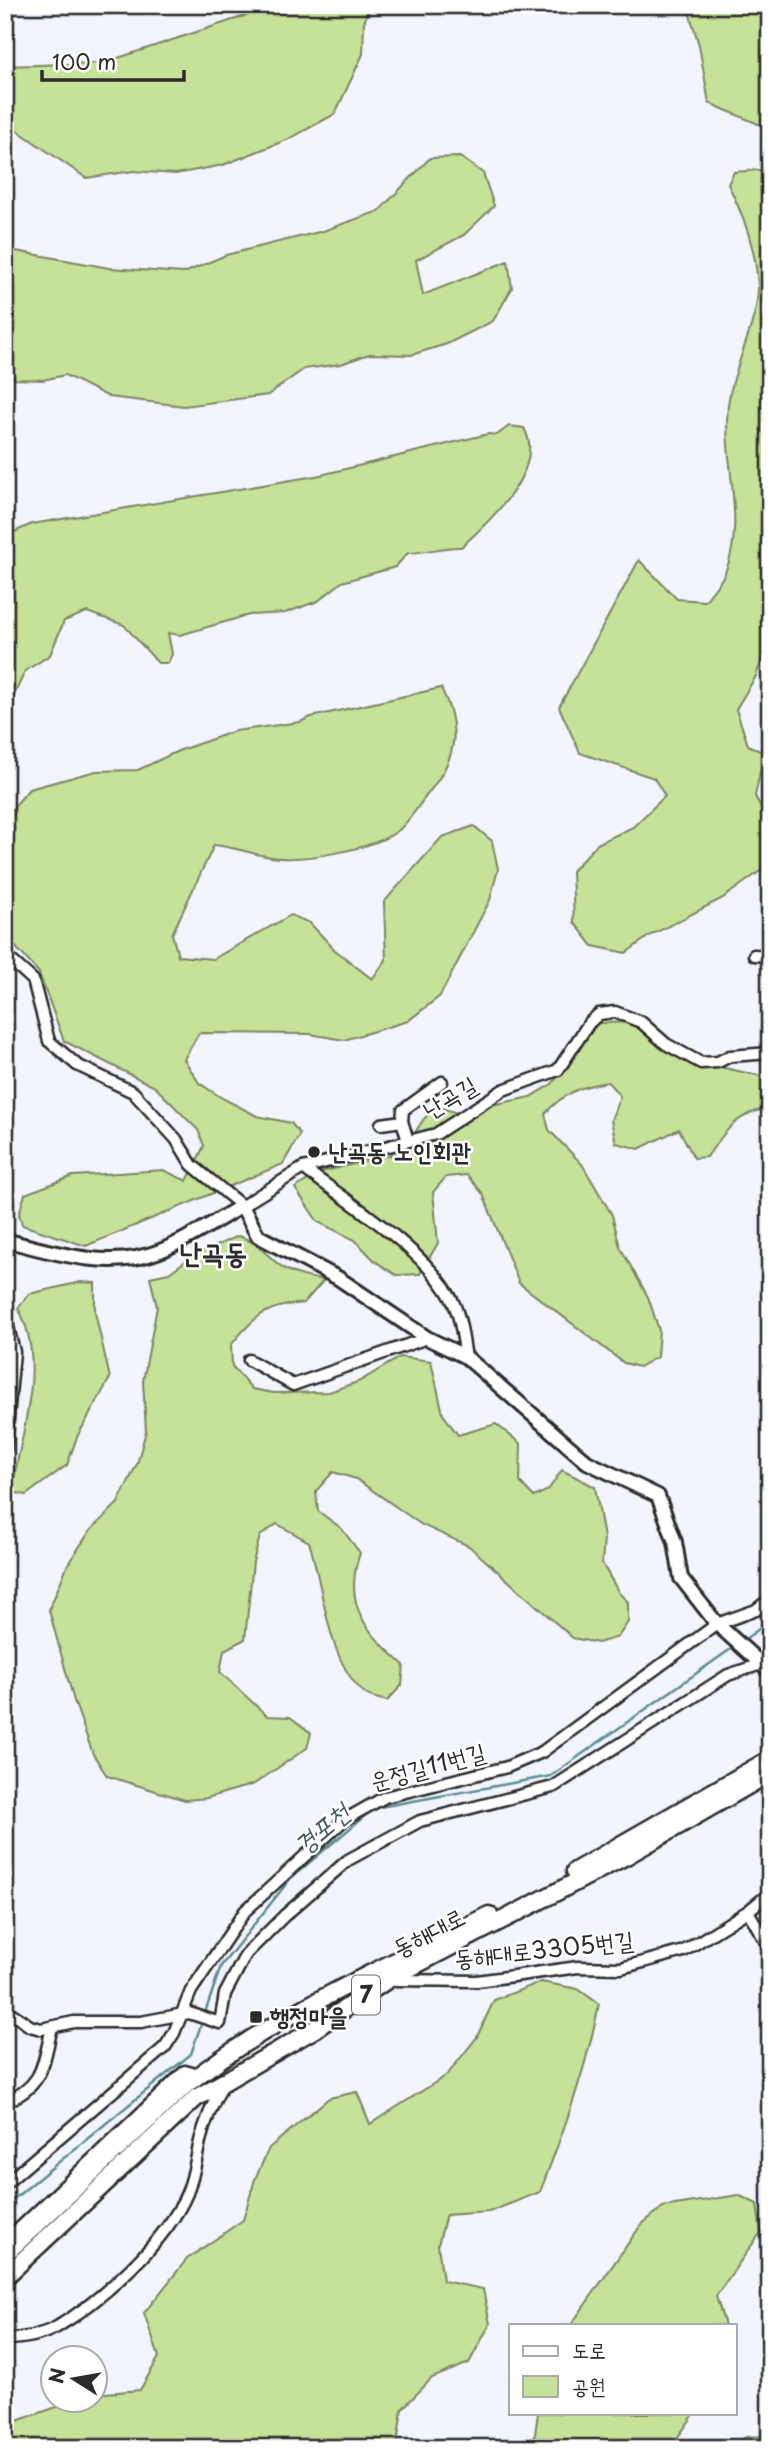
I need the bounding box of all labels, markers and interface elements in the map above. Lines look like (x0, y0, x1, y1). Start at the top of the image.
scale bar (42, 38, 184, 82)
text: 100 m (52, 45, 116, 77)
street label: 난곡길 (415, 1066, 483, 1127)
place label: 난곡동 노인회관 (328, 1132, 472, 1168)
marker: 난곡동 노인회관 (306, 1144, 322, 1160)
district label: 난곡동 (179, 1230, 247, 1273)
street label: 운정길11번길 (366, 1732, 489, 1798)
water label: 경포천 (284, 1791, 360, 1863)
street label: 동해대로 (386, 1898, 471, 1965)
street label: 동해대로3305번길 (452, 1921, 635, 1975)
road number: 7 (352, 1976, 380, 2014)
place label: 행정마을 (269, 1997, 347, 2033)
marker: 행정마을 (248, 2009, 264, 2025)
legend (509, 2324, 736, 2414)
text: 도로 (572, 2333, 606, 2365)
north arrow (38, 2344, 108, 2414)
text: N (41, 2366, 72, 2386)
text: 공원 (572, 2369, 606, 2401)

